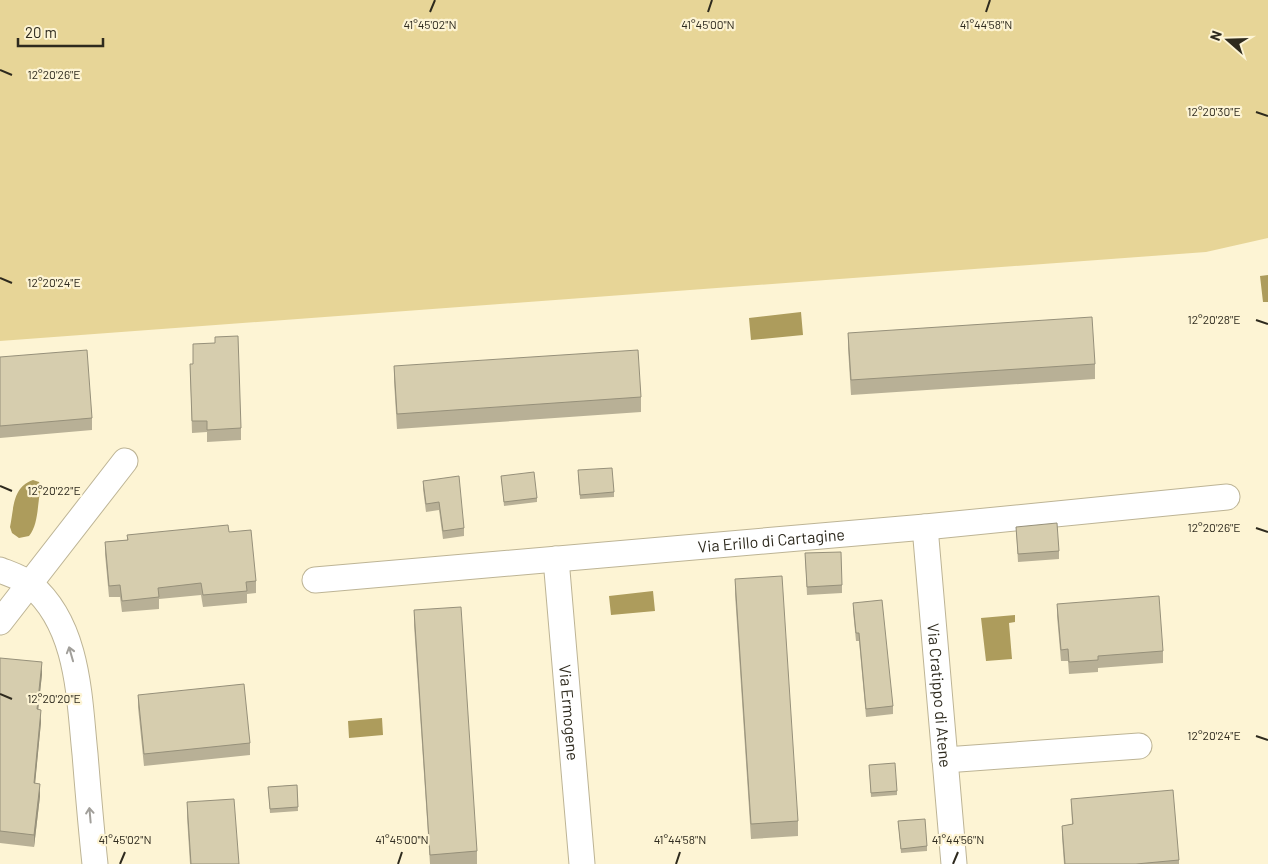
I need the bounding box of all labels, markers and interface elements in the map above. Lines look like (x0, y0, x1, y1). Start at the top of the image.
scale bar (18, 15, 102, 47)
north arrow (1203, 15, 1253, 65)
text: 41°45'02"N (403, 17, 457, 31)
text: 41°45'00"N (681, 17, 735, 31)
text: 41°44'58"N (960, 17, 1012, 31)
text: 20 m (25, 23, 57, 41)
text: N (1206, 28, 1225, 43)
text: 12°20'26"E (27, 67, 81, 81)
text: 12°20'30"E (1187, 104, 1241, 118)
text: 12°20'24"E (27, 275, 81, 289)
text: 12°20'28"E (1187, 312, 1241, 326)
text: 12°20'22"E (27, 483, 81, 497)
text: 12°20'26"E (1187, 520, 1241, 534)
street label: Via Erillo di Cartagine (697, 524, 846, 556)
street label: Via Cratippo di Atene (924, 622, 956, 768)
one-way arrow (66, 647, 76, 663)
street label: Via Ermogene (556, 664, 583, 761)
text: 12°20'20"E (27, 691, 81, 705)
text: 12°20'24"E (1187, 728, 1241, 742)
one-way arrow (86, 808, 95, 824)
text: 41°45'02"N (98, 832, 152, 846)
text: 41°45'00"N (375, 832, 429, 846)
text: 41°44'58"N (654, 832, 706, 846)
text: 41°44'56"N (932, 832, 984, 846)

